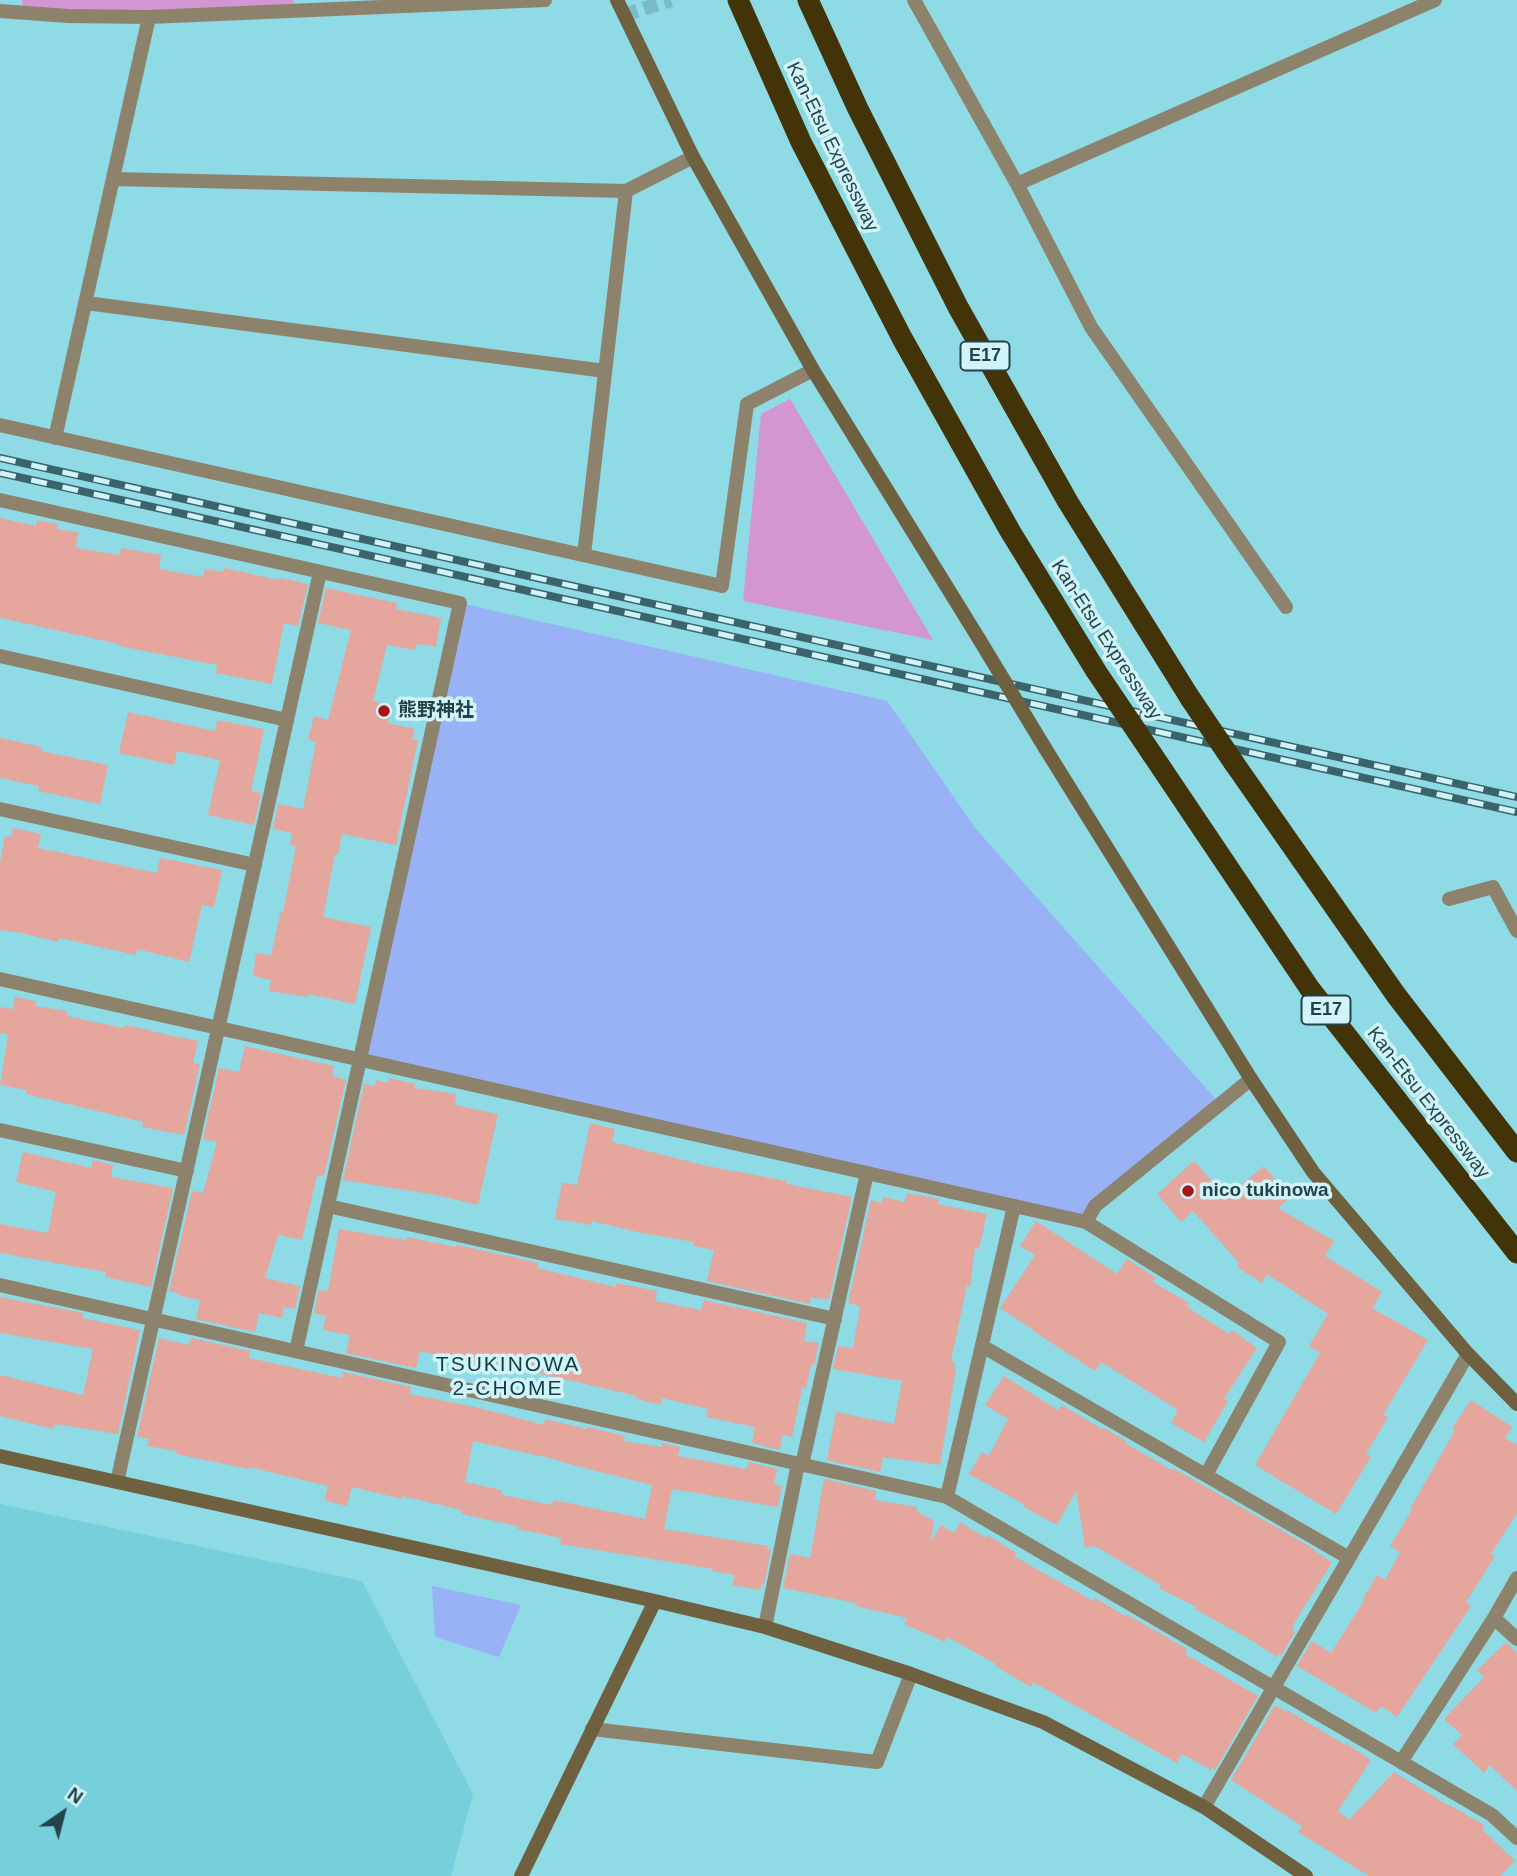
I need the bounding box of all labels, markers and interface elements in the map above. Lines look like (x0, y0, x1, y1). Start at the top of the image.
street label: Kan-Etsu Expressway (781, 58, 883, 236)
road number: E17 (960, 342, 1010, 370)
street label: Kan-Etsu Expressway (1046, 556, 1166, 724)
place label: 熊野神社 (398, 700, 474, 722)
marker: 熊野神社 (376, 703, 392, 719)
road number: E17 (1302, 995, 1350, 1024)
street label: Kan-Etsu Expressway (1362, 1023, 1494, 1183)
place label: nico tukinowa (1202, 1180, 1329, 1202)
marker: nico tukinowa (1180, 1183, 1196, 1199)
district label: TSUKINOWA 2-CHOME (437, 1352, 579, 1402)
north arrow (28, 1778, 98, 1848)
text: N (64, 1783, 87, 1808)

